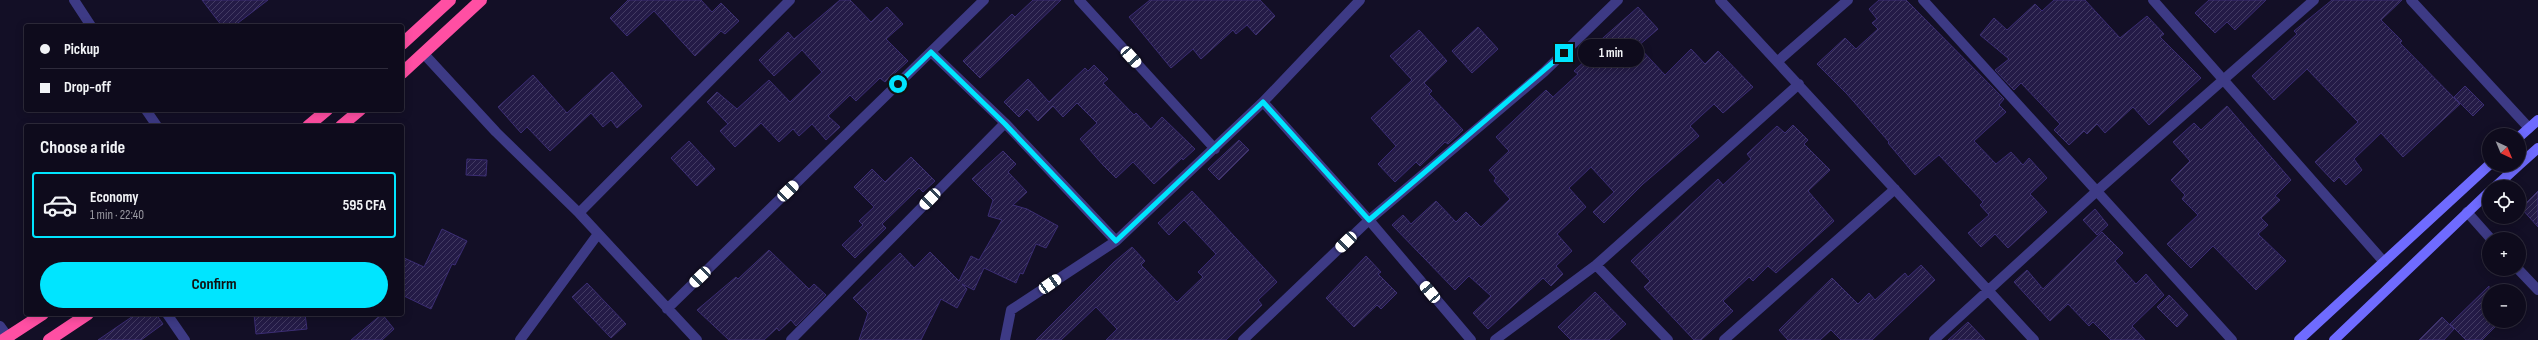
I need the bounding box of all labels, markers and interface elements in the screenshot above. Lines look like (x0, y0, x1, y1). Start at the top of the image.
callout: 1 min (1578, 39, 1644, 67)
text: Pickup (64, 40, 100, 59)
car (1119, 44, 1143, 70)
route end (1555, 44, 1573, 62)
text: 1 min (1599, 45, 1623, 61)
route start (889, 75, 907, 93)
text: Drop-off (64, 78, 111, 97)
north arrow (2482, 128, 2526, 172)
map controls (2482, 128, 2526, 328)
text: Choose a ride (40, 137, 125, 158)
car (775, 178, 801, 204)
button: locate (2482, 180, 2526, 224)
car (917, 186, 943, 212)
icon: car (42, 187, 78, 223)
text: Economy (90, 188, 139, 207)
text: 595 CFA (343, 196, 386, 215)
text: 1 min · 22:40 (90, 207, 144, 223)
car (1333, 229, 1359, 255)
button: + (2482, 232, 2526, 276)
button: Confirm (40, 262, 388, 308)
car (687, 264, 713, 290)
car (1037, 272, 1063, 296)
car (1418, 279, 1442, 305)
button: − (2482, 284, 2526, 328)

